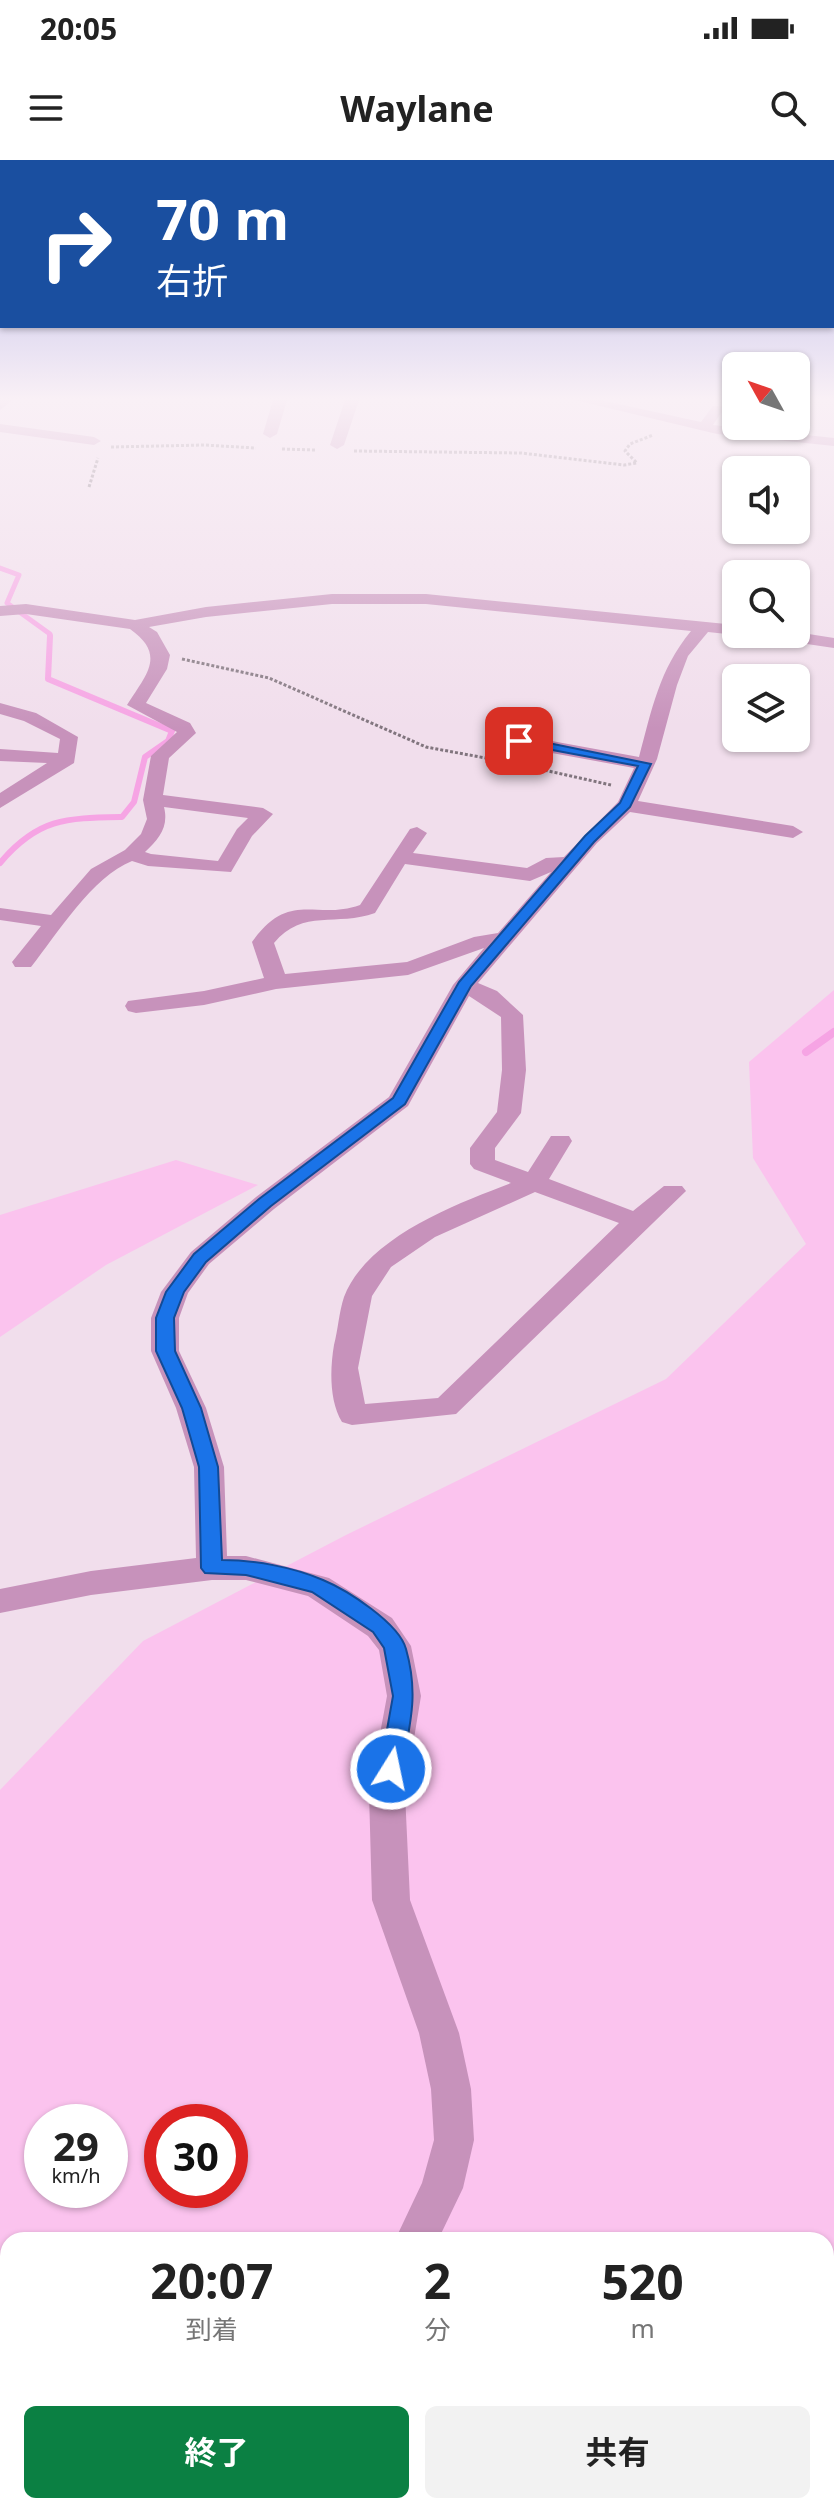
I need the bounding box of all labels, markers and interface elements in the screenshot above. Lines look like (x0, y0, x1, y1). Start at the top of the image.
text: 20:05 (40, 8, 117, 49)
text: Waylane (340, 84, 494, 133)
icon: menu (24, 86, 68, 130)
icon: search (766, 86, 810, 130)
text: 70 m (156, 180, 289, 256)
icon: right (24, 192, 128, 296)
text: 右折 (156, 256, 228, 305)
north arrow (722, 352, 810, 440)
map controls (722, 352, 810, 752)
button: sound (722, 456, 810, 544)
button: search (722, 560, 810, 648)
button: layers (722, 664, 810, 752)
pin (485, 707, 553, 775)
icon: arrive (497, 719, 541, 763)
position arrow (349, 1727, 433, 1811)
speed limit sign: 30 (144, 2104, 248, 2208)
text: 29 (53, 2118, 99, 2173)
text: km/h (51, 2162, 101, 2189)
text: 20:07 (150, 2248, 274, 2313)
text: 2 (424, 2248, 451, 2313)
text: 520 (601, 2249, 684, 2314)
text: m (630, 2310, 655, 2346)
text: 到着 (186, 2311, 238, 2347)
text: 分 (424, 2311, 450, 2347)
button: 終了 (24, 2406, 409, 2498)
button: 共有 (425, 2406, 810, 2498)

